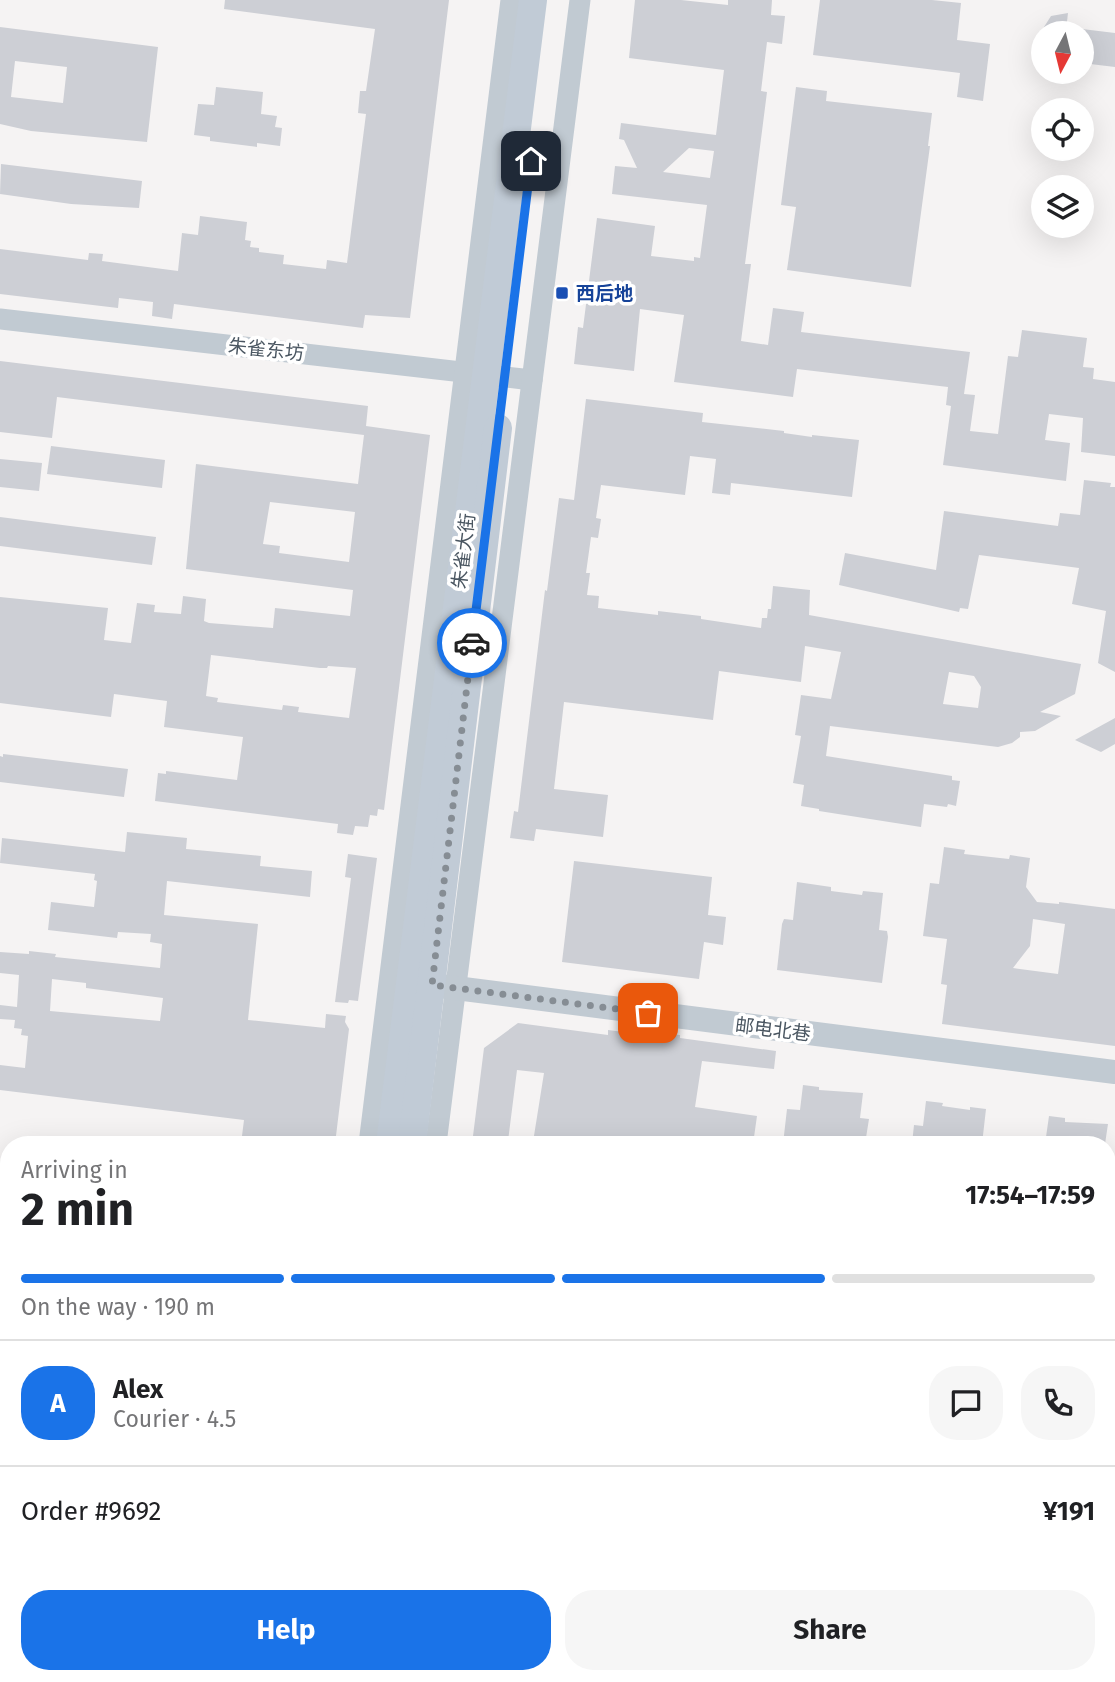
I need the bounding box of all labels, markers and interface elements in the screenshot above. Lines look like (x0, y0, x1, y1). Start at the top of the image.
north arrow (1031, 21, 1094, 84)
map controls (1031, 21, 1094, 238)
button: locate (1031, 98, 1094, 161)
pin (501, 131, 561, 191)
icon: home (512, 142, 550, 180)
button: layers (1031, 175, 1094, 238)
place label: 西后地 (576, 282, 633, 305)
marker: 西后地 (554, 285, 570, 301)
street label: 朱雀东坊 (227, 334, 305, 365)
street label: 朱雀大街 (447, 512, 480, 590)
courier (437, 608, 507, 678)
icon: car (453, 624, 491, 662)
pin (618, 983, 678, 1043)
icon: bag (629, 994, 667, 1032)
street label: 邮电北巷 (734, 1013, 812, 1046)
text: Arriving in (21, 1156, 128, 1184)
text: 17:54–17:59 (965, 1180, 1095, 1211)
text: 2 min (21, 1182, 134, 1237)
text: On the way · 190 m (21, 1293, 215, 1321)
button: chat (929, 1366, 1003, 1440)
button: phone (1021, 1366, 1095, 1440)
text: Alex (113, 1374, 163, 1405)
text: A (50, 1388, 66, 1419)
text: Courier · 4.5 (113, 1405, 236, 1433)
text: Order #9692 (21, 1496, 161, 1527)
text: ¥191 (1043, 1496, 1095, 1527)
button: Help (21, 1590, 551, 1670)
button: Share (565, 1590, 1095, 1670)

